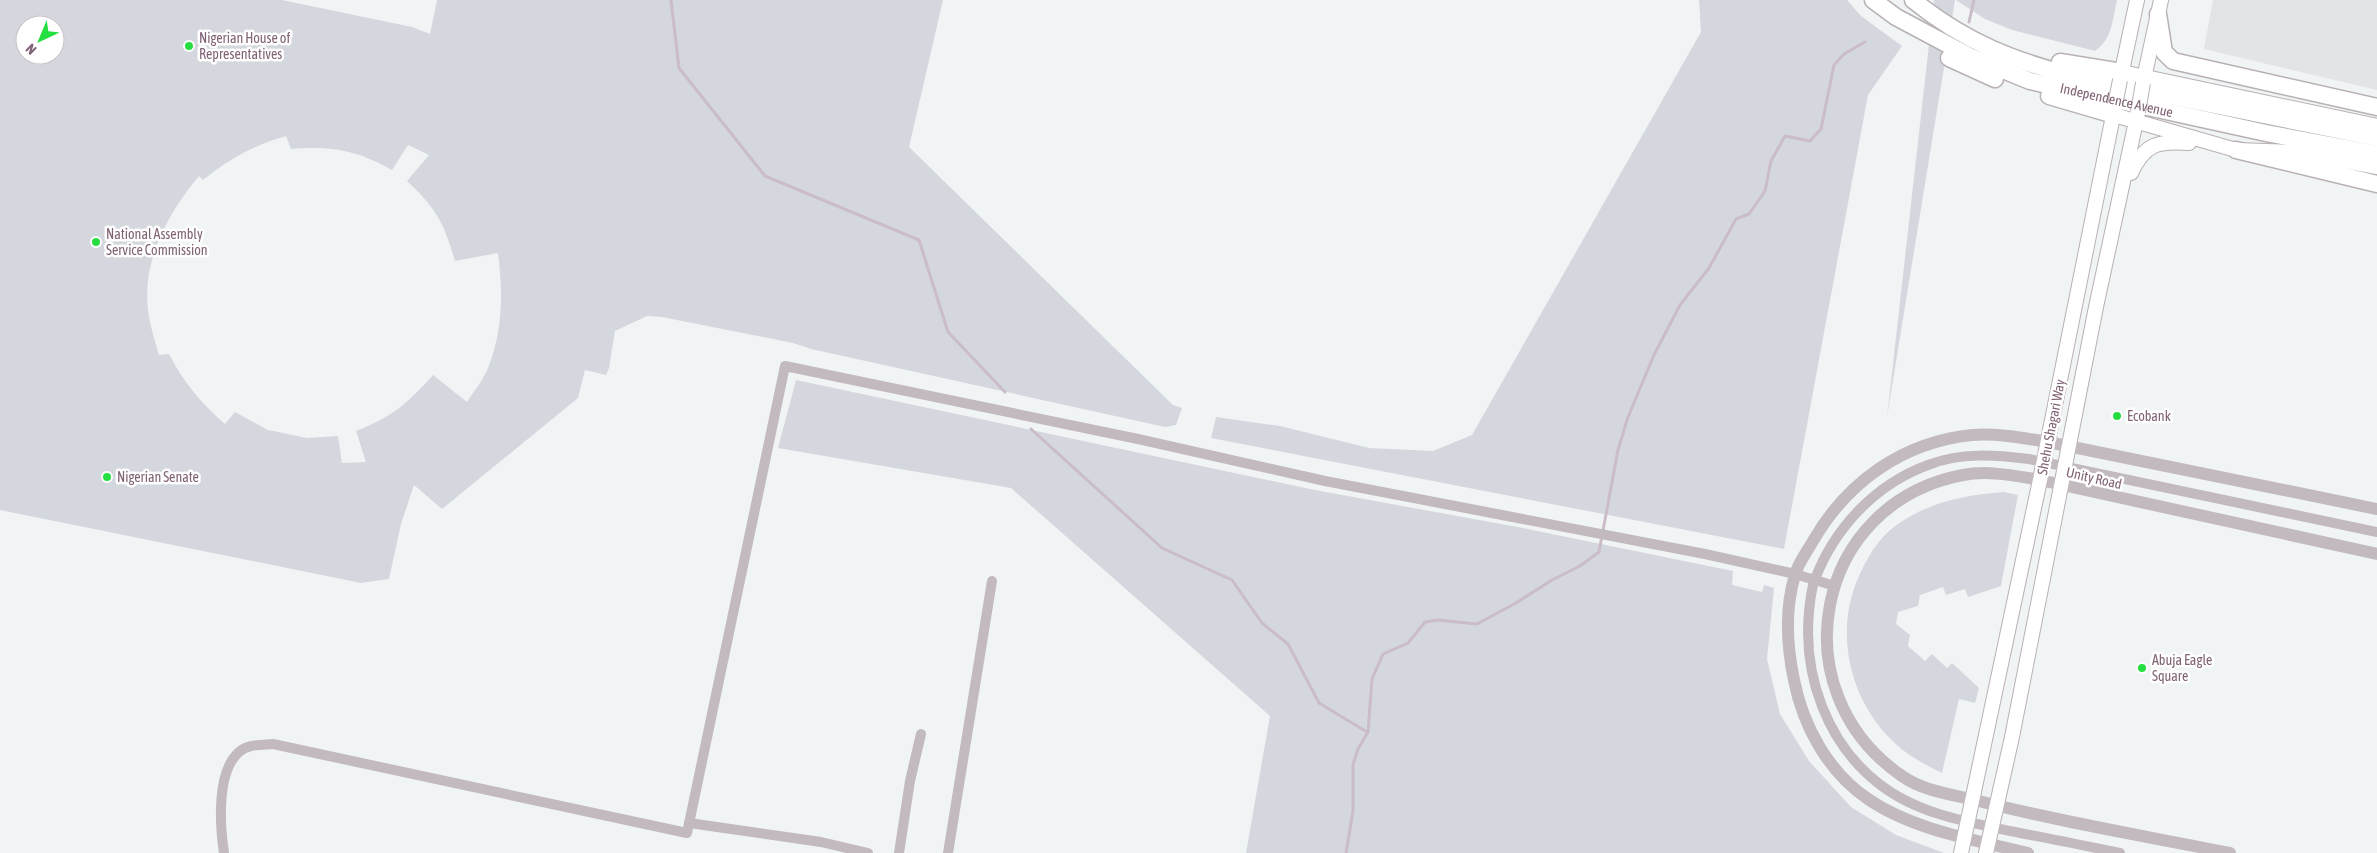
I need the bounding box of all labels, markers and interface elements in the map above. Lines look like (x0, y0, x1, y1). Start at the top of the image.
north arrow (15, 15, 65, 65)
place label: Nigerian House of Representatives (199, 30, 290, 62)
marker: Nigerian House of Representatives (183, 40, 195, 52)
text: N (22, 41, 39, 58)
street label: Independence Avenue (2059, 80, 2175, 120)
place label: National Assembly Service Commission (106, 226, 208, 258)
marker: National Assembly Service Commission (90, 236, 102, 248)
street label: Shehu Shagari Way (2034, 378, 2068, 476)
place label: Ecobank (2127, 408, 2171, 424)
marker: Ecobank (2111, 410, 2123, 422)
street label: Unity Road (2065, 464, 2123, 492)
place label: Nigerian Senate (117, 469, 199, 485)
marker: Nigerian Senate (101, 471, 113, 483)
place label: Abuja Eagle Square (2152, 652, 2212, 684)
marker: Abuja Eagle Square (2136, 662, 2148, 674)

